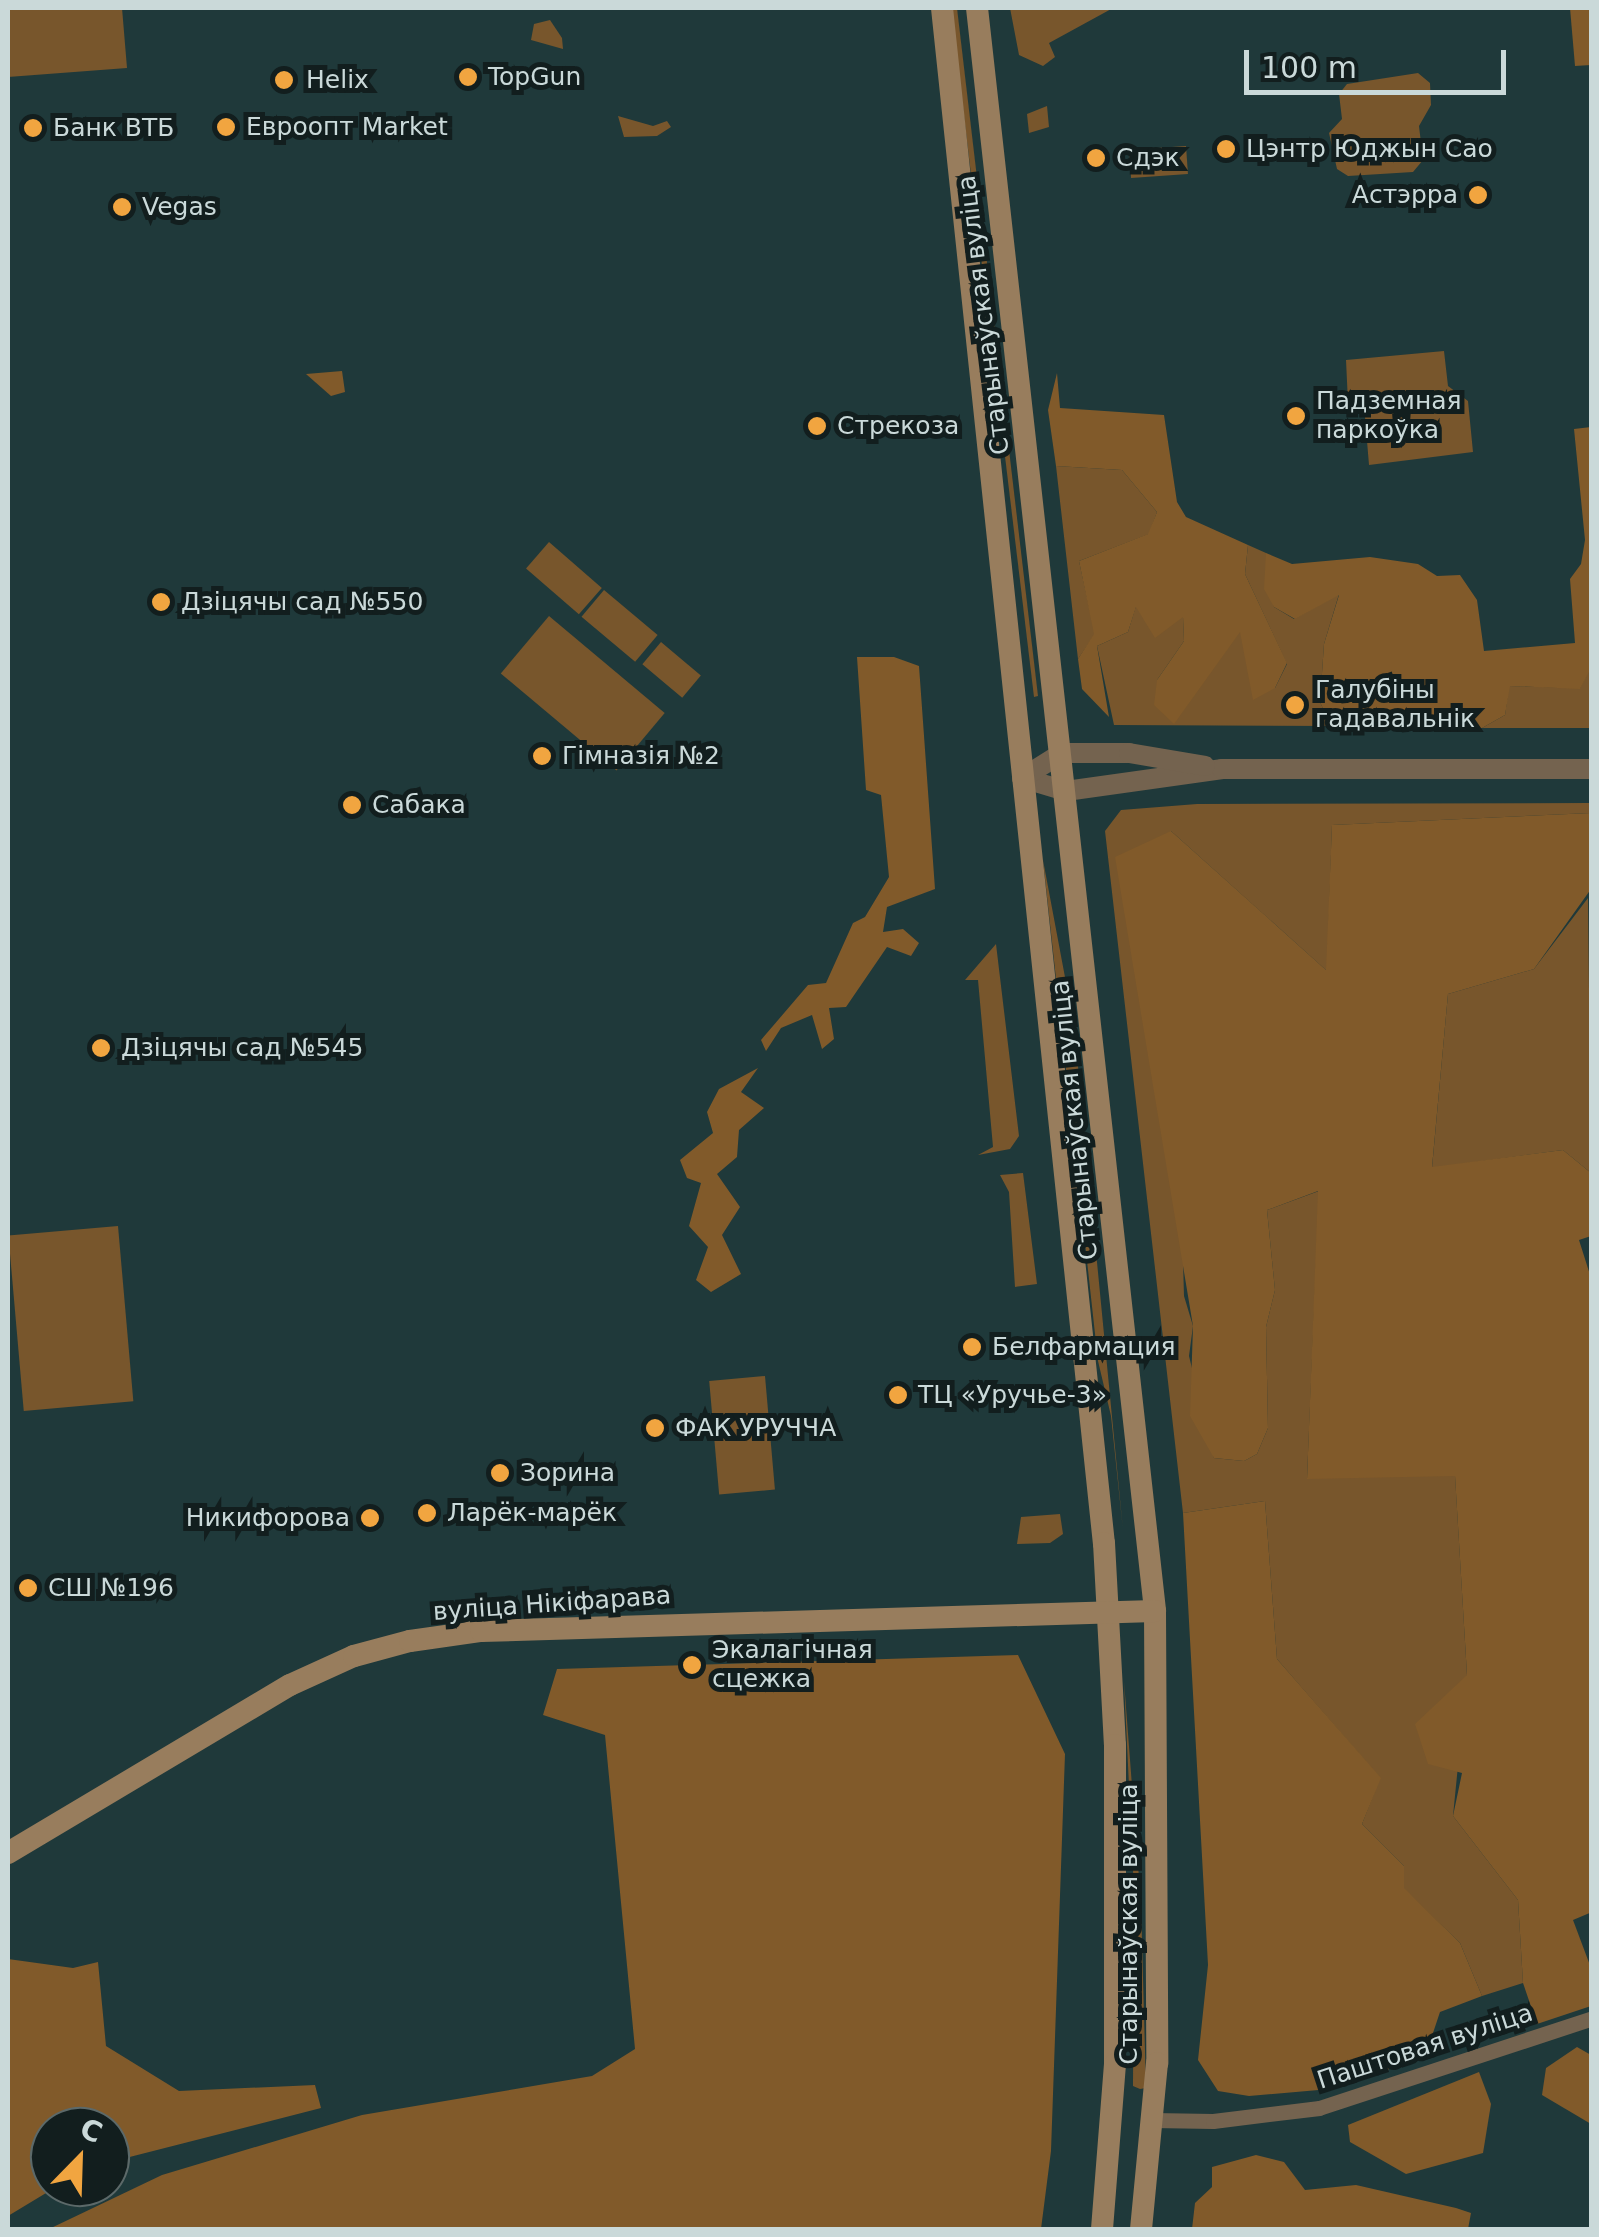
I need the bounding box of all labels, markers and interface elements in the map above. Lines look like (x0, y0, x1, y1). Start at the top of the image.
scale bar (1249, 30, 1512, 92)
text: 100 m (1261, 50, 1357, 85)
place label: TopGun (488, 62, 581, 92)
place label: Helix (306, 65, 369, 95)
marker: TopGun (457, 66, 479, 88)
marker: Helix (271, 67, 297, 93)
place label: Евроопт Market (246, 112, 448, 142)
place label: Банк ВТБ (53, 113, 174, 143)
marker: Евроопт Market (215, 116, 237, 138)
marker: Банк ВТБ (22, 117, 44, 139)
place label: Цэнтр Юджын Сао (1246, 134, 1493, 164)
marker: Цэнтр Юджын Сао (1215, 138, 1237, 160)
place label: Сдэк (1116, 143, 1180, 173)
marker: Сдэк (1085, 147, 1107, 169)
street label: Старынаўская вуліца (952, 174, 1016, 456)
place label: Астэрра (1352, 180, 1458, 210)
marker: Астэрра (1467, 184, 1489, 206)
place label: Vegas (142, 192, 217, 222)
marker: Vegas (111, 196, 133, 218)
place label: Падземная паркоўка (1316, 387, 1462, 446)
marker: Падземная паркоўка (1285, 405, 1307, 427)
place label: Стрекоза (837, 411, 959, 441)
marker: Стрекоза (806, 415, 828, 437)
place label: Дзіцячы сад №550 (181, 587, 423, 617)
marker: Дзіцячы сад №550 (150, 591, 172, 613)
place label: Галубіны гадавальнік (1315, 676, 1475, 735)
marker: Галубіны гадавальнік (1284, 694, 1306, 716)
place label: Гімназія №2 (562, 741, 720, 771)
marker: Гімназія №2 (531, 745, 553, 767)
place label: Сабака (372, 790, 466, 820)
marker: Сабака (341, 794, 363, 816)
street label: Старынаўская вуліца (1045, 979, 1105, 1261)
place label: Дзіцячы сад №545 (121, 1033, 363, 1063)
marker: Дзіцячы сад №545 (90, 1037, 112, 1059)
place label: Белфармация (992, 1332, 1176, 1362)
marker: Белфармация (961, 1336, 983, 1358)
place label: ТЦ «Уручье-3» (918, 1380, 1107, 1410)
marker: ТЦ «Уручье-3» (887, 1384, 909, 1406)
place label: ФАК УРУЧЧА (675, 1413, 836, 1443)
marker: ФАК УРУЧЧА (644, 1417, 666, 1439)
place label: Зорина (520, 1458, 615, 1488)
marker: Зорина (489, 1462, 511, 1484)
place label: Ларёк-марёк (447, 1498, 617, 1528)
marker: Ларёк-марёк (416, 1502, 438, 1524)
place label: Никифорова (186, 1503, 350, 1533)
marker: Никифорова (359, 1507, 381, 1529)
place label: СШ №196 (48, 1573, 174, 1603)
marker: СШ №196 (17, 1577, 39, 1599)
street label: вуліца Нікіфарава (432, 1581, 672, 1627)
place label: Экалагічная сцежка (712, 1636, 873, 1695)
marker: Экалагічная сцежка (681, 1654, 703, 1676)
street label: Старынаўская вуліца (1114, 1783, 1144, 2065)
street label: Паштовая вуліца (1314, 1998, 1536, 2096)
north arrow (30, 2107, 130, 2207)
text: С (75, 2112, 107, 2150)

